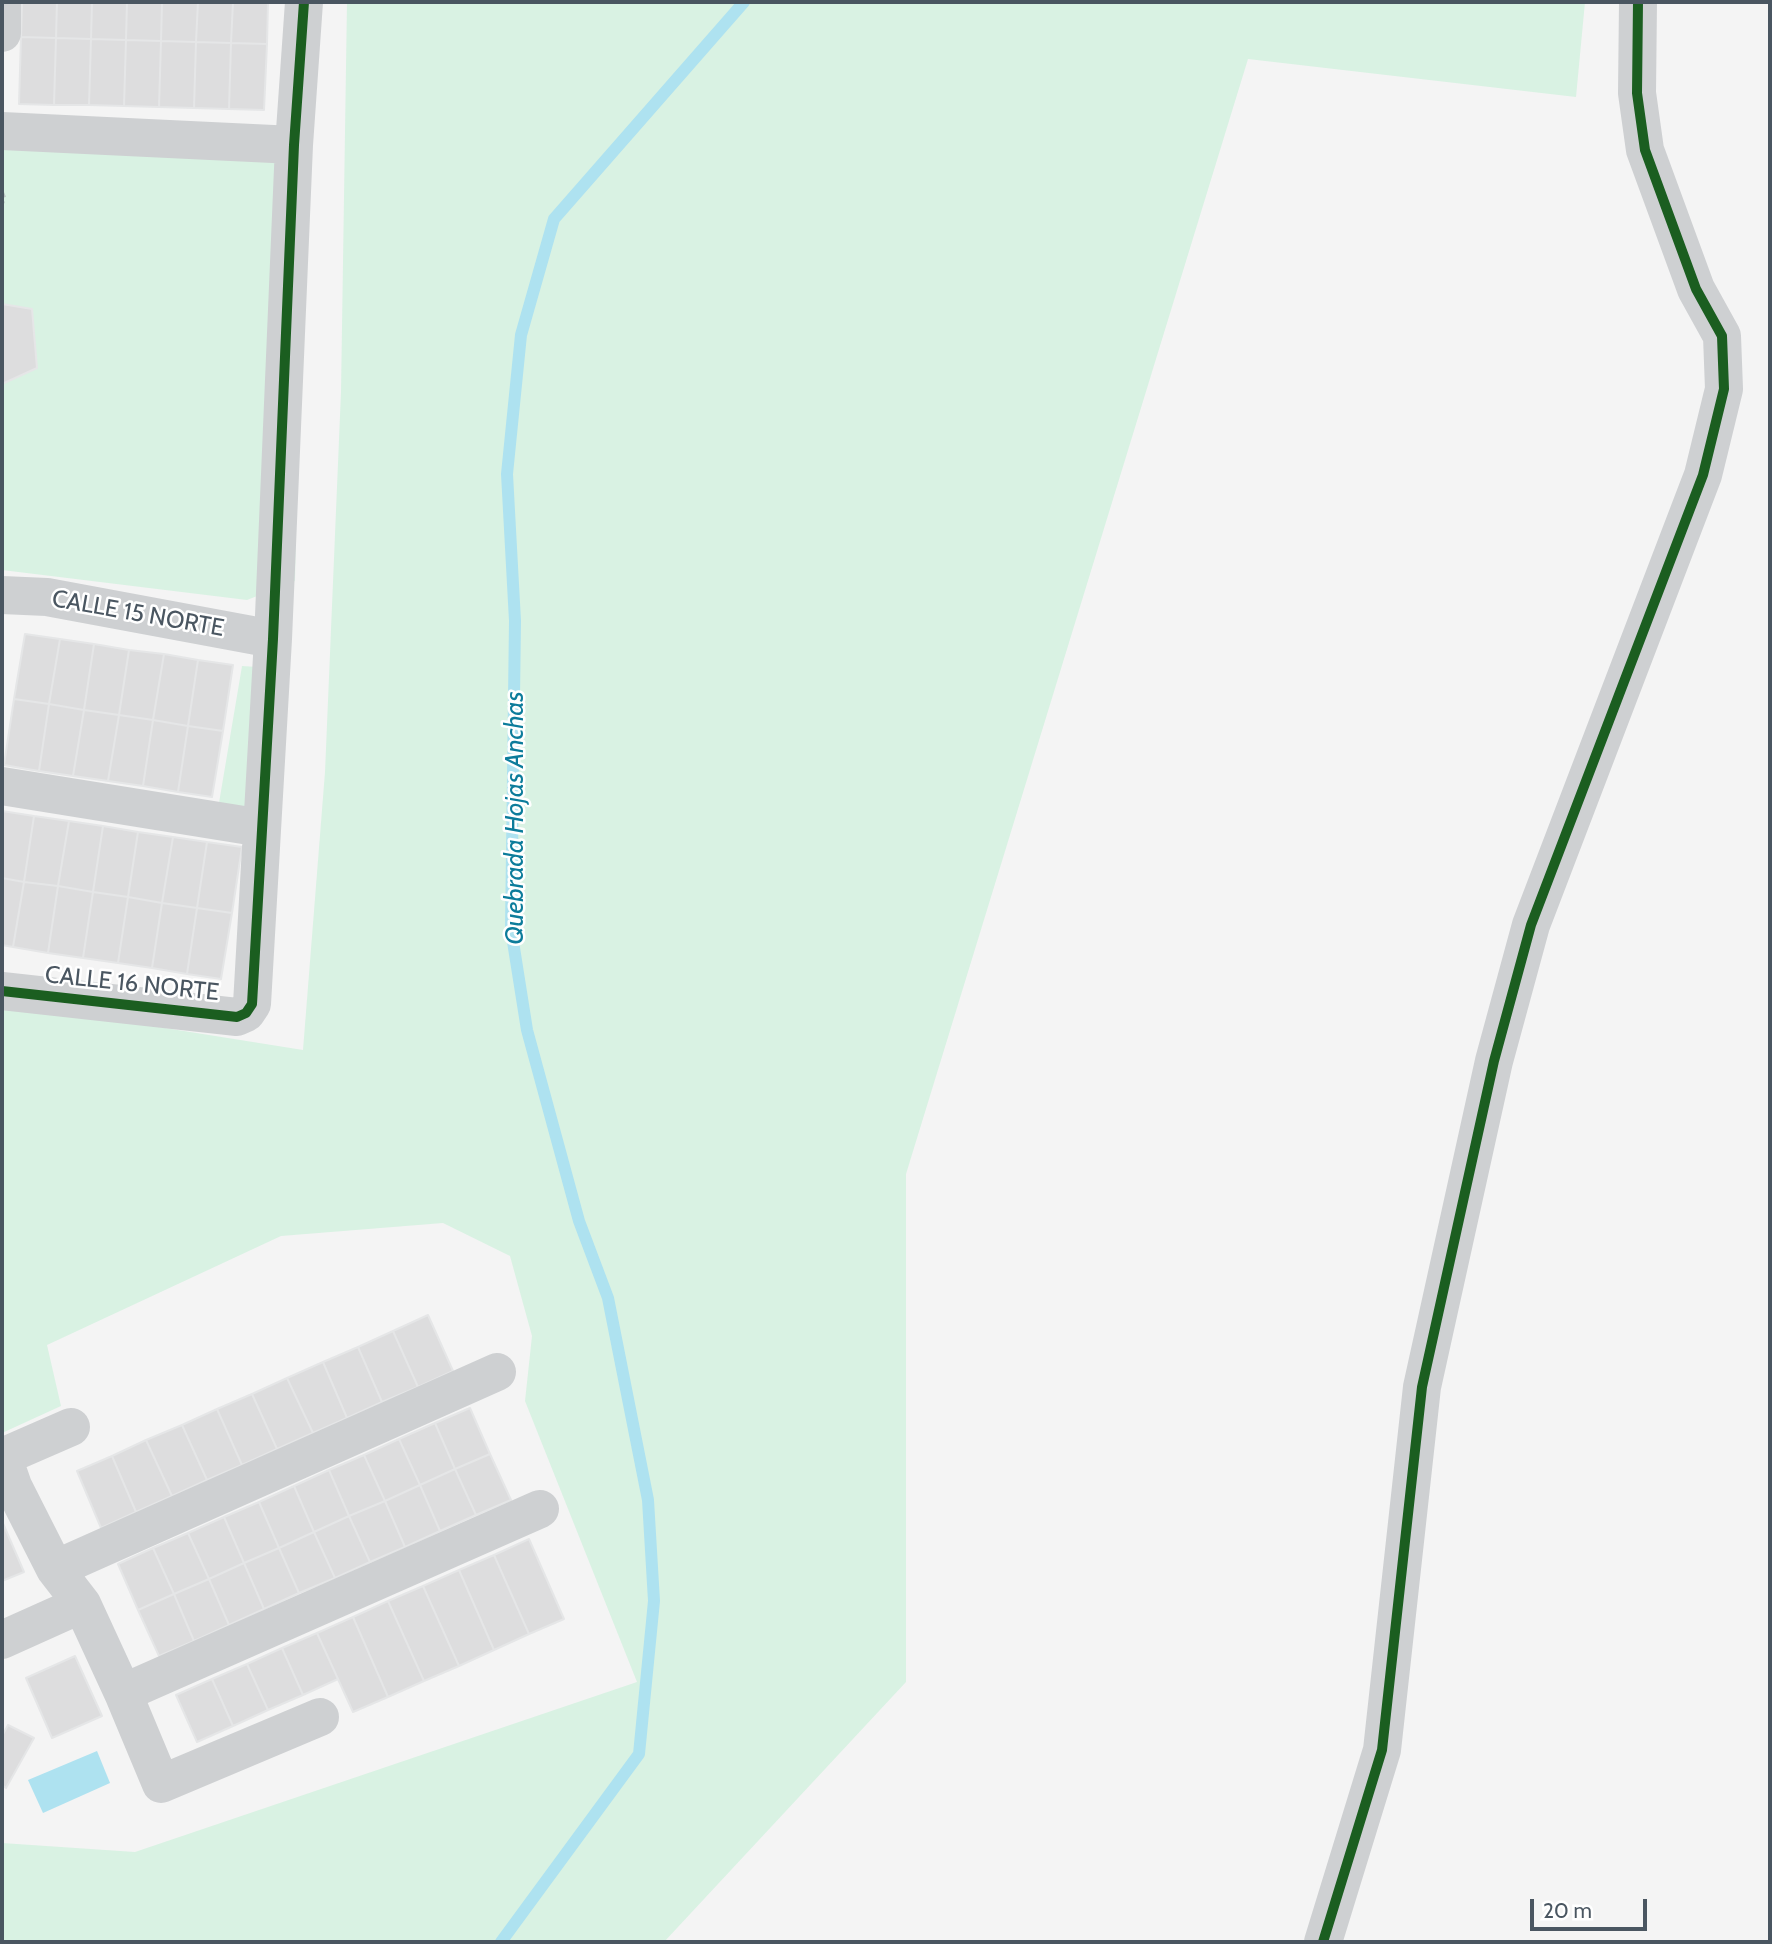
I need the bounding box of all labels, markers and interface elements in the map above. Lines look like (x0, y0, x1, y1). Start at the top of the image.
street label: CALLE 15 NORTE (50, 585, 226, 643)
water label: Quebrada Hojas Anchas (499, 691, 531, 945)
street label: CALLE 16 NORTE (44, 961, 220, 1007)
scale bar (1534, 1884, 1651, 1928)
text: 20 m (1543, 1898, 1592, 1923)

